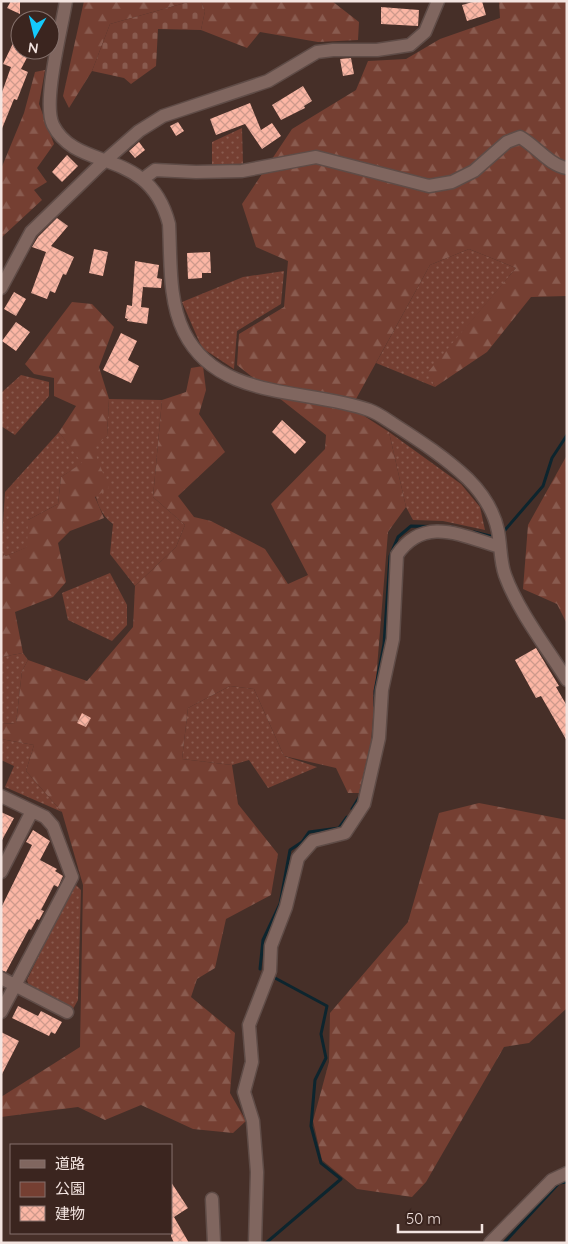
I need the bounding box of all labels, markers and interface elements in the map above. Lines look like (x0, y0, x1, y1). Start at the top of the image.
north arrow (10, 10, 60, 60)
text: N (27, 38, 40, 58)
legend (10, 1144, 172, 1234)
text: 道路 (55, 1154, 85, 1173)
text: 公園 (55, 1179, 85, 1198)
scale bar (398, 1202, 482, 1234)
text: 建物 (55, 1204, 85, 1223)
text: 50 m (406, 1209, 441, 1228)

